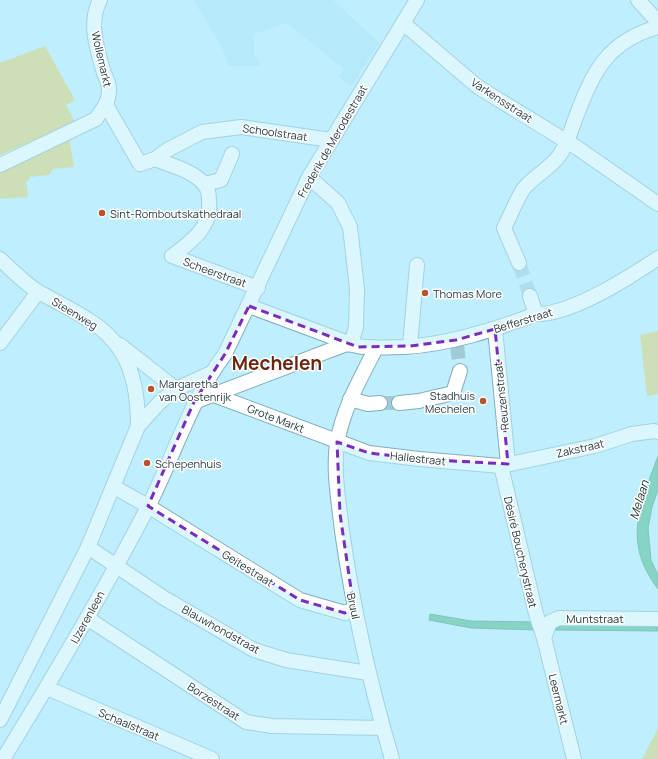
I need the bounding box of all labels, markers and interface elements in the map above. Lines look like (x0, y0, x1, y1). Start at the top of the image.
street label: Wollemarkt (88, 30, 116, 88)
street label: Varkensstraat (468, 74, 536, 126)
street label: Frederik de Merodestraat (294, 82, 370, 200)
street label: Schoolstraat (242, 120, 308, 144)
place label: Sint-Romboutskathedraal (110, 206, 241, 221)
marker: Sint-Romboutskathedraal (97, 208, 107, 218)
street label: Scheerstraat (181, 254, 249, 290)
place label: Thomas More (433, 286, 503, 301)
marker: Thomas More (420, 288, 430, 298)
street label: Steenweg (49, 293, 101, 333)
street label: Befferstraat (492, 304, 554, 336)
district label: Mechelen (232, 350, 322, 376)
street label: Reuzenstraat (490, 361, 512, 431)
place label: Margaretha van Oostenrijk (159, 376, 232, 404)
marker: Margaretha van Oostenrijk (146, 384, 156, 394)
place label: Stadhuis Mechelen (425, 388, 475, 416)
marker: Stadhuis Mechelen (478, 396, 488, 406)
street label: Grote Markt (245, 400, 307, 436)
street label: Zakstraat (555, 435, 605, 461)
street label: Hallestraat (389, 448, 447, 468)
place label: Schepenhuis (155, 456, 222, 471)
marker: Schepenhuis (142, 458, 152, 468)
water label: Melaan (625, 477, 653, 522)
street label: Désiré Boucherystraat (501, 495, 541, 609)
street label: Geitestraat (219, 546, 277, 590)
street label: IJzerenleen (66, 588, 108, 646)
street label: Bruul (344, 592, 364, 620)
street label: Blauwhondstraat (179, 601, 263, 657)
street label: Muntstraat (566, 611, 624, 626)
street label: Leermarkt (545, 672, 573, 726)
street label: Borzestraat (185, 678, 243, 724)
street label: Schaalstraat (96, 704, 162, 744)

